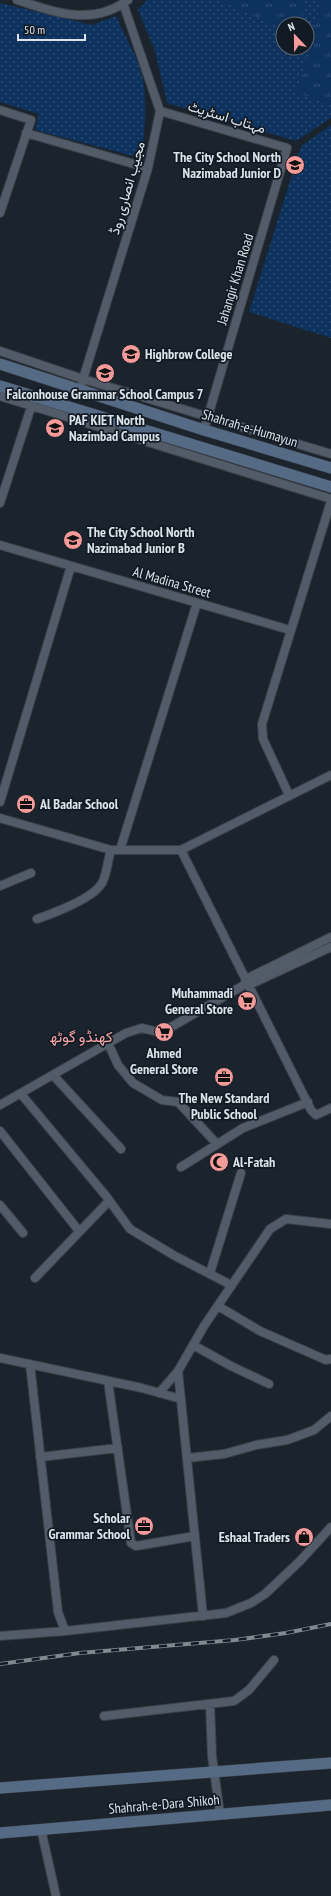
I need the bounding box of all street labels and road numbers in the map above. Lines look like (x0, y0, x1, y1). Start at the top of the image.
street label: مہتاب اسٹریٹ (186, 97, 268, 137)
street label: مجیب انصاری روڈ (105, 139, 149, 237)
street label: Jahangir Khan Road (212, 231, 257, 328)
street label: Shahrah-e-Humayun (200, 405, 300, 451)
street label: Al Madina Street (131, 562, 213, 602)
street label: Shahrah-e-Dara Shikoh (108, 1790, 220, 1818)

